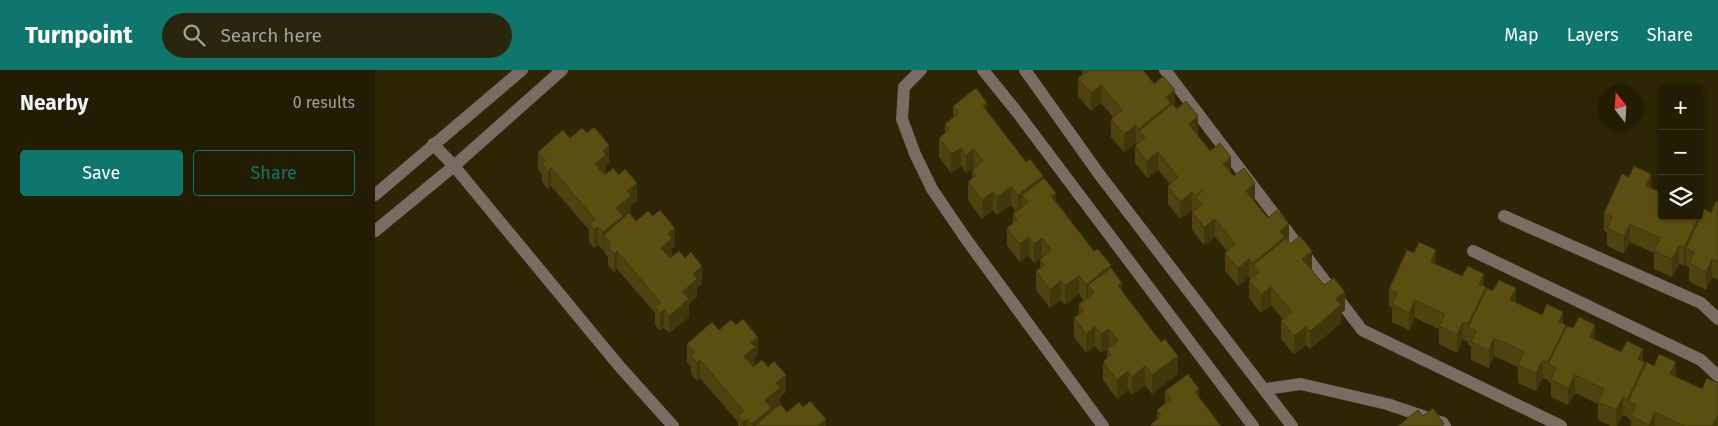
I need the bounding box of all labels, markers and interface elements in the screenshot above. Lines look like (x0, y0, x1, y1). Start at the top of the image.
search box (162, 13, 512, 58)
text: Turnpoint (25, 21, 132, 49)
icon: search (180, 21, 208, 49)
text: Search here (220, 24, 322, 47)
text: Map (1504, 24, 1539, 46)
text: Layers (1567, 24, 1619, 46)
text: Share (1647, 24, 1693, 46)
north arrow (1598, 85, 1643, 130)
map controls (1658, 85, 1703, 220)
button: + (1658, 85, 1703, 130)
text: Nearby (20, 90, 88, 116)
text: 0 results (293, 93, 355, 112)
button: − (1658, 130, 1703, 175)
button: Save (20, 150, 183, 196)
button: Share (193, 150, 355, 196)
button: layers (1658, 175, 1703, 220)

